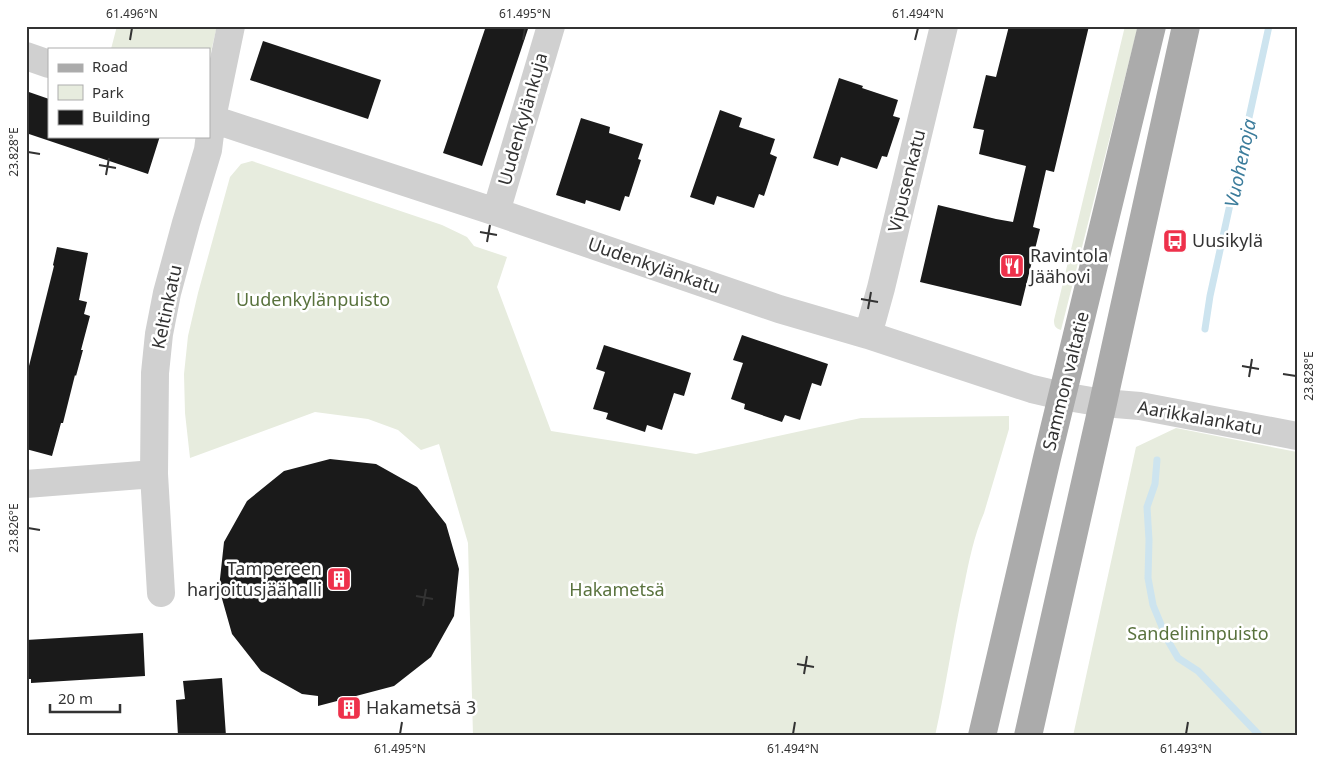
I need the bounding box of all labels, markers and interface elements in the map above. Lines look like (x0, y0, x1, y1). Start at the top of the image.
text: 61.496°N (106, 5, 158, 22)
text: 61.495°N (499, 5, 551, 22)
text: 61.494°N (892, 5, 944, 22)
legend (48, 48, 210, 138)
street label: Uudenkylänkuja (492, 50, 552, 188)
text: Road (92, 56, 128, 76)
text: Park (92, 82, 124, 102)
text: Building (92, 106, 150, 126)
water label: Vuohenoja (1218, 116, 1262, 210)
text: 23.828°E (5, 127, 22, 177)
street label: Vipusenkatu (882, 127, 930, 235)
bus stop icon: Uusikylä (1162, 228, 1188, 254)
place label: Uusikylä (1192, 228, 1263, 252)
street label: Uudenkylänkatu (585, 231, 724, 299)
place label: Ravintola Jäähovi (1028, 243, 1108, 288)
restaurant icon: Ravintola Jäähovi (999, 253, 1025, 279)
street label: Keltinkatu (145, 262, 187, 351)
park label: Uudenkylänpuisto (236, 287, 390, 311)
street label: Sammon valtatie (1036, 309, 1094, 453)
text: 23.828°E (1300, 351, 1317, 401)
street label: Aarikkalankatu (1136, 394, 1264, 440)
text: 23.826°E (5, 503, 22, 553)
place label: Tampereen harjoitusjäähalli (187, 556, 322, 601)
building icon: Tampereen harjoitusjäähalli (326, 566, 352, 592)
park label: Hakametsä (569, 577, 665, 601)
park label: Sandelininpuisto (1127, 621, 1269, 645)
scale bar (50, 682, 120, 714)
text: 20 m (58, 688, 93, 708)
building icon: Hakametsä 3 (336, 695, 362, 721)
place label: Hakametsä 3 (366, 695, 476, 719)
text: 61.495°N (374, 740, 426, 757)
text: 61.494°N (767, 740, 819, 757)
text: 61.493°N (1160, 740, 1212, 757)

